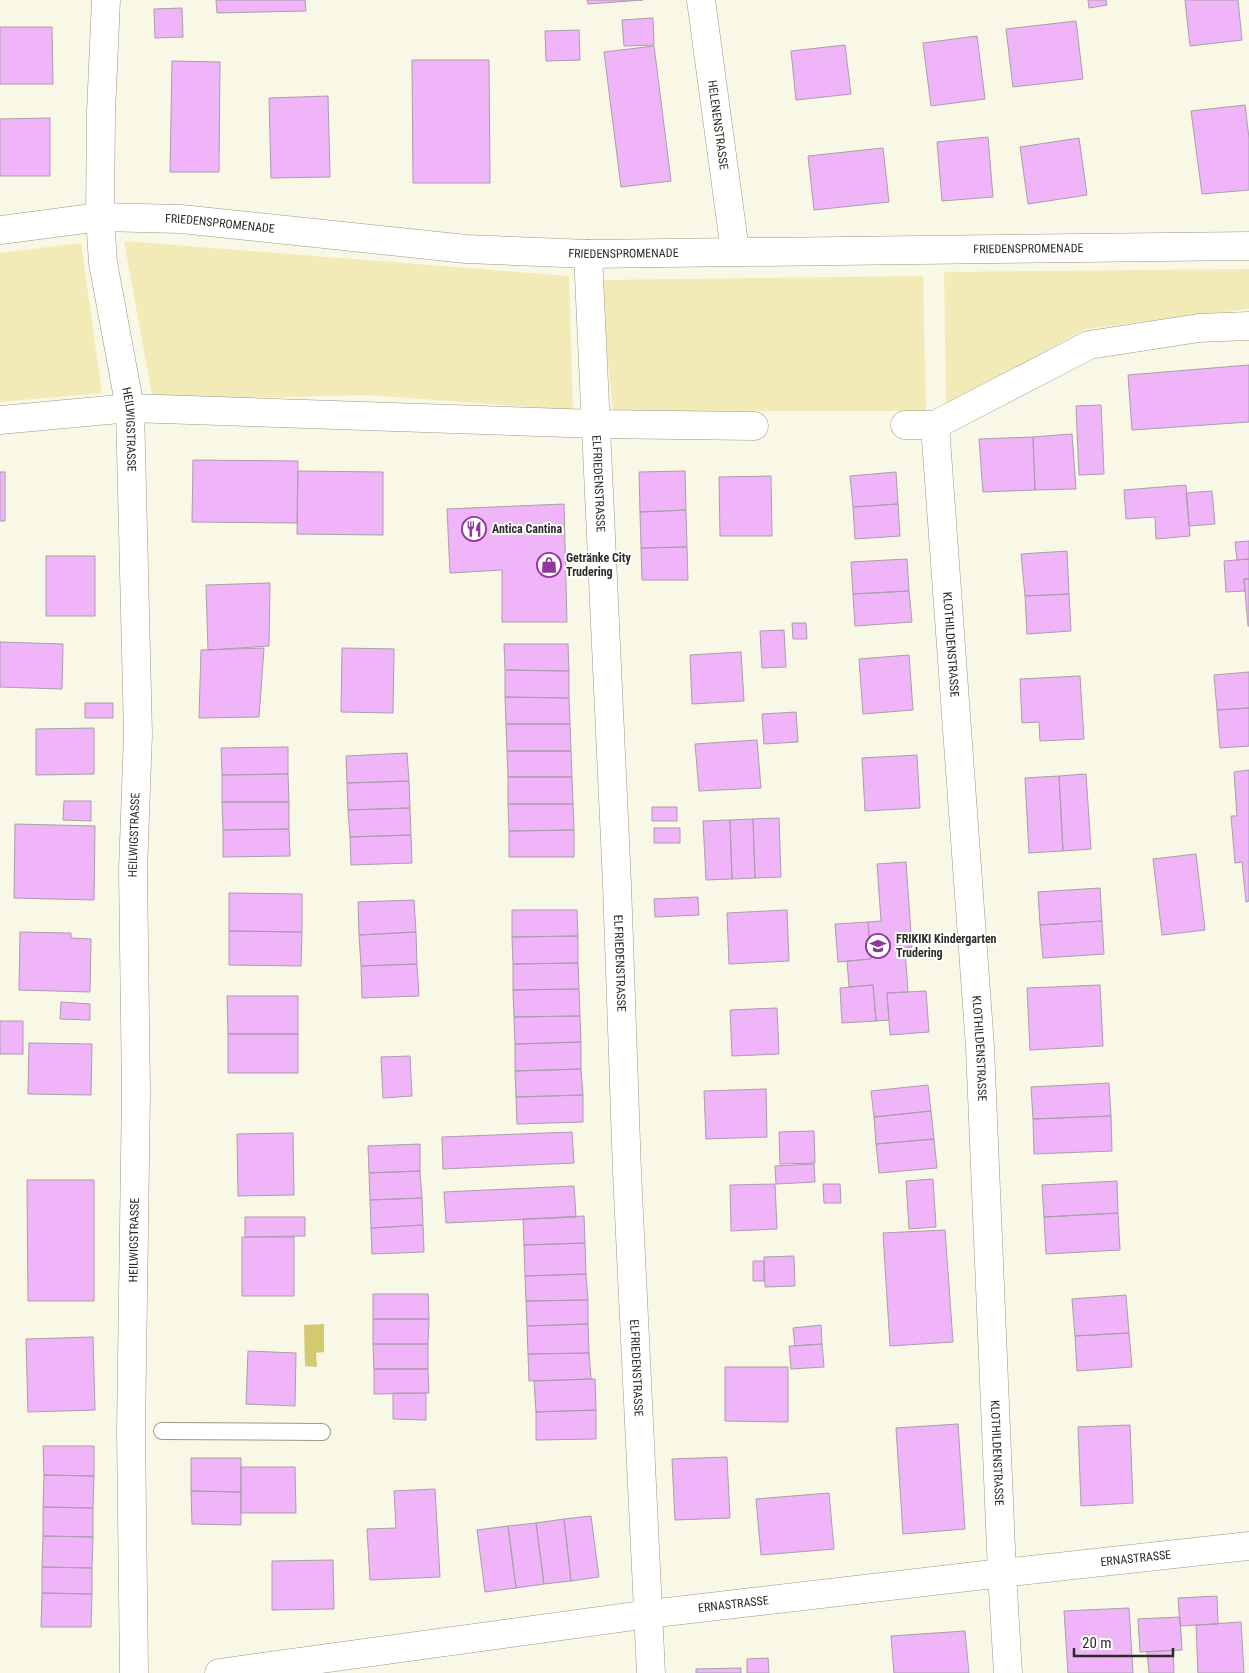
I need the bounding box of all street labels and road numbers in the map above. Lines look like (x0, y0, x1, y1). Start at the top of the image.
street label: HELENENSTRASSE (705, 79, 731, 171)
street label: FRIEDENSPROMENADE (165, 212, 275, 236)
street label: FRIEDENSPROMENADE (973, 241, 1084, 256)
street label: FRIEDENSPROMENADE (568, 246, 679, 261)
street label: HEILWIGSTRASSE (119, 386, 139, 472)
street label: ELFRIEDENSTRASSE (589, 435, 608, 533)
street label: KLOTHILDENSTRASSE (940, 591, 962, 698)
street label: HEILWIGSTRASSE (126, 792, 142, 878)
street label: ELFRIEDENSTRASSE (611, 914, 628, 1012)
street label: KLOTHILDENSTRASSE (969, 995, 989, 1102)
street label: HEILWIGSTRASSE (126, 1198, 142, 1282)
street label: ELFRIEDENSTRASSE (627, 1319, 646, 1417)
street label: KLOTHILDENSTRASSE (988, 1400, 1006, 1506)
street label: ERNASTRASSE (1100, 1548, 1172, 1569)
street label: ERNASTRASSE (697, 1593, 770, 1615)

